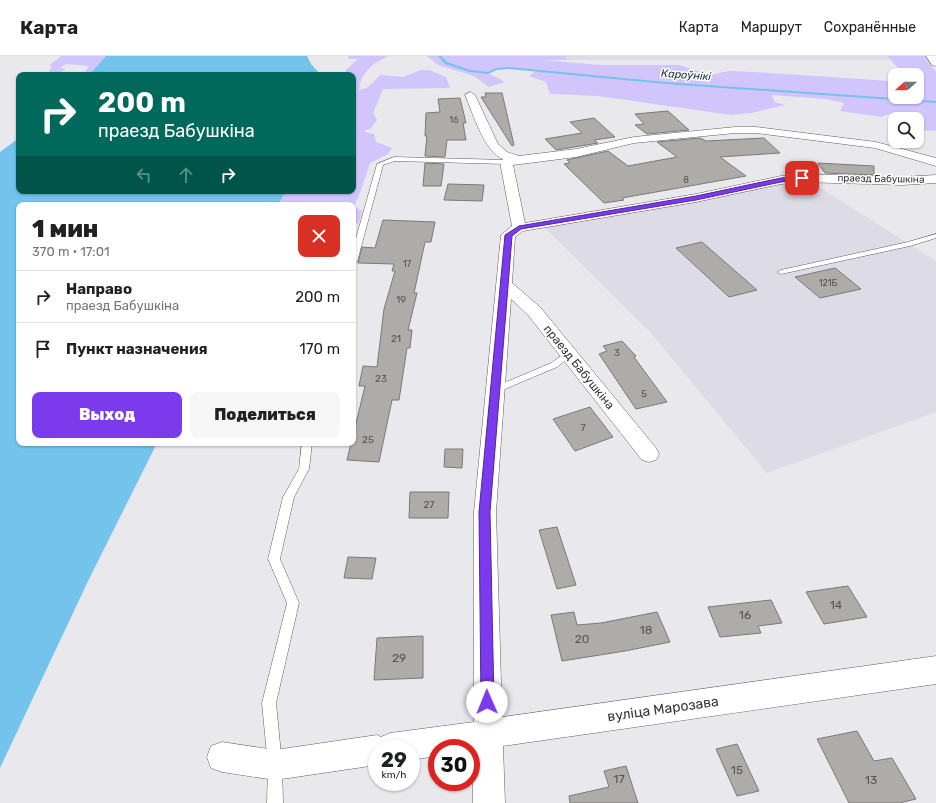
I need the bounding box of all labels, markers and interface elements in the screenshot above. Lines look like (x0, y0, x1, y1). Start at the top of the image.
text: Карта (20, 16, 78, 39)
text: Карта (679, 19, 719, 36)
text: Маршрут (741, 19, 802, 36)
text: Сохранённые (824, 19, 916, 36)
water label: Кароўнікі (661, 67, 712, 83)
north arrow (888, 68, 924, 104)
map controls (888, 68, 924, 148)
text: 200 m (98, 86, 186, 119)
icon: right (32, 88, 84, 140)
button: search (888, 112, 924, 148)
house number: 16 (449, 115, 459, 125)
text: праезд Бабушкіна (98, 120, 255, 142)
pin (785, 161, 819, 195)
icon: left (133, 164, 155, 186)
icon: ahead (175, 164, 197, 186)
icon: right (217, 164, 239, 186)
icon: arrive (791, 167, 813, 189)
street label: праезд Бабушкіна (837, 172, 925, 186)
house number: 8 (683, 175, 689, 185)
text: 1 мин (32, 215, 98, 243)
button: close (298, 215, 340, 257)
text: 370 m · 17:01 (32, 244, 110, 259)
house number: 17 (403, 259, 412, 269)
house number: 121Б (819, 278, 838, 288)
text: Направо (66, 280, 132, 298)
icon: right (32, 286, 54, 308)
text: 200 m (295, 288, 340, 306)
house number: 19 (396, 294, 406, 306)
text: праезд Бабушкіна (66, 298, 179, 313)
street label: праезд Бабушкіна (541, 322, 617, 412)
house number: 21 (391, 333, 401, 345)
icon: arrive (32, 338, 54, 360)
text: Пункт назначения (66, 340, 208, 358)
text: 170 m (299, 340, 340, 358)
house number: 3 (614, 347, 620, 359)
house number: 23 (375, 373, 387, 385)
house number: 5 (641, 388, 647, 400)
button: Выход (32, 392, 182, 438)
button: Поделиться (190, 392, 340, 438)
house number: 7 (580, 422, 586, 434)
house number: 25 (362, 434, 374, 446)
house number: 27 (424, 499, 435, 511)
house number: 14 (830, 598, 843, 612)
house number: 16 (739, 608, 751, 622)
house number: 18 (640, 623, 652, 637)
house number: 20 (575, 632, 589, 646)
house number: 29 (392, 651, 406, 665)
position arrow (466, 681, 508, 723)
street label: вуліца Марозава (606, 693, 720, 725)
speed limit sign: 30 (428, 739, 480, 791)
text: 29 (381, 748, 407, 772)
house number: 15 (731, 763, 743, 777)
text: km/h (382, 769, 406, 781)
house number: 17 (613, 772, 625, 786)
house number: 13 (865, 773, 877, 787)

